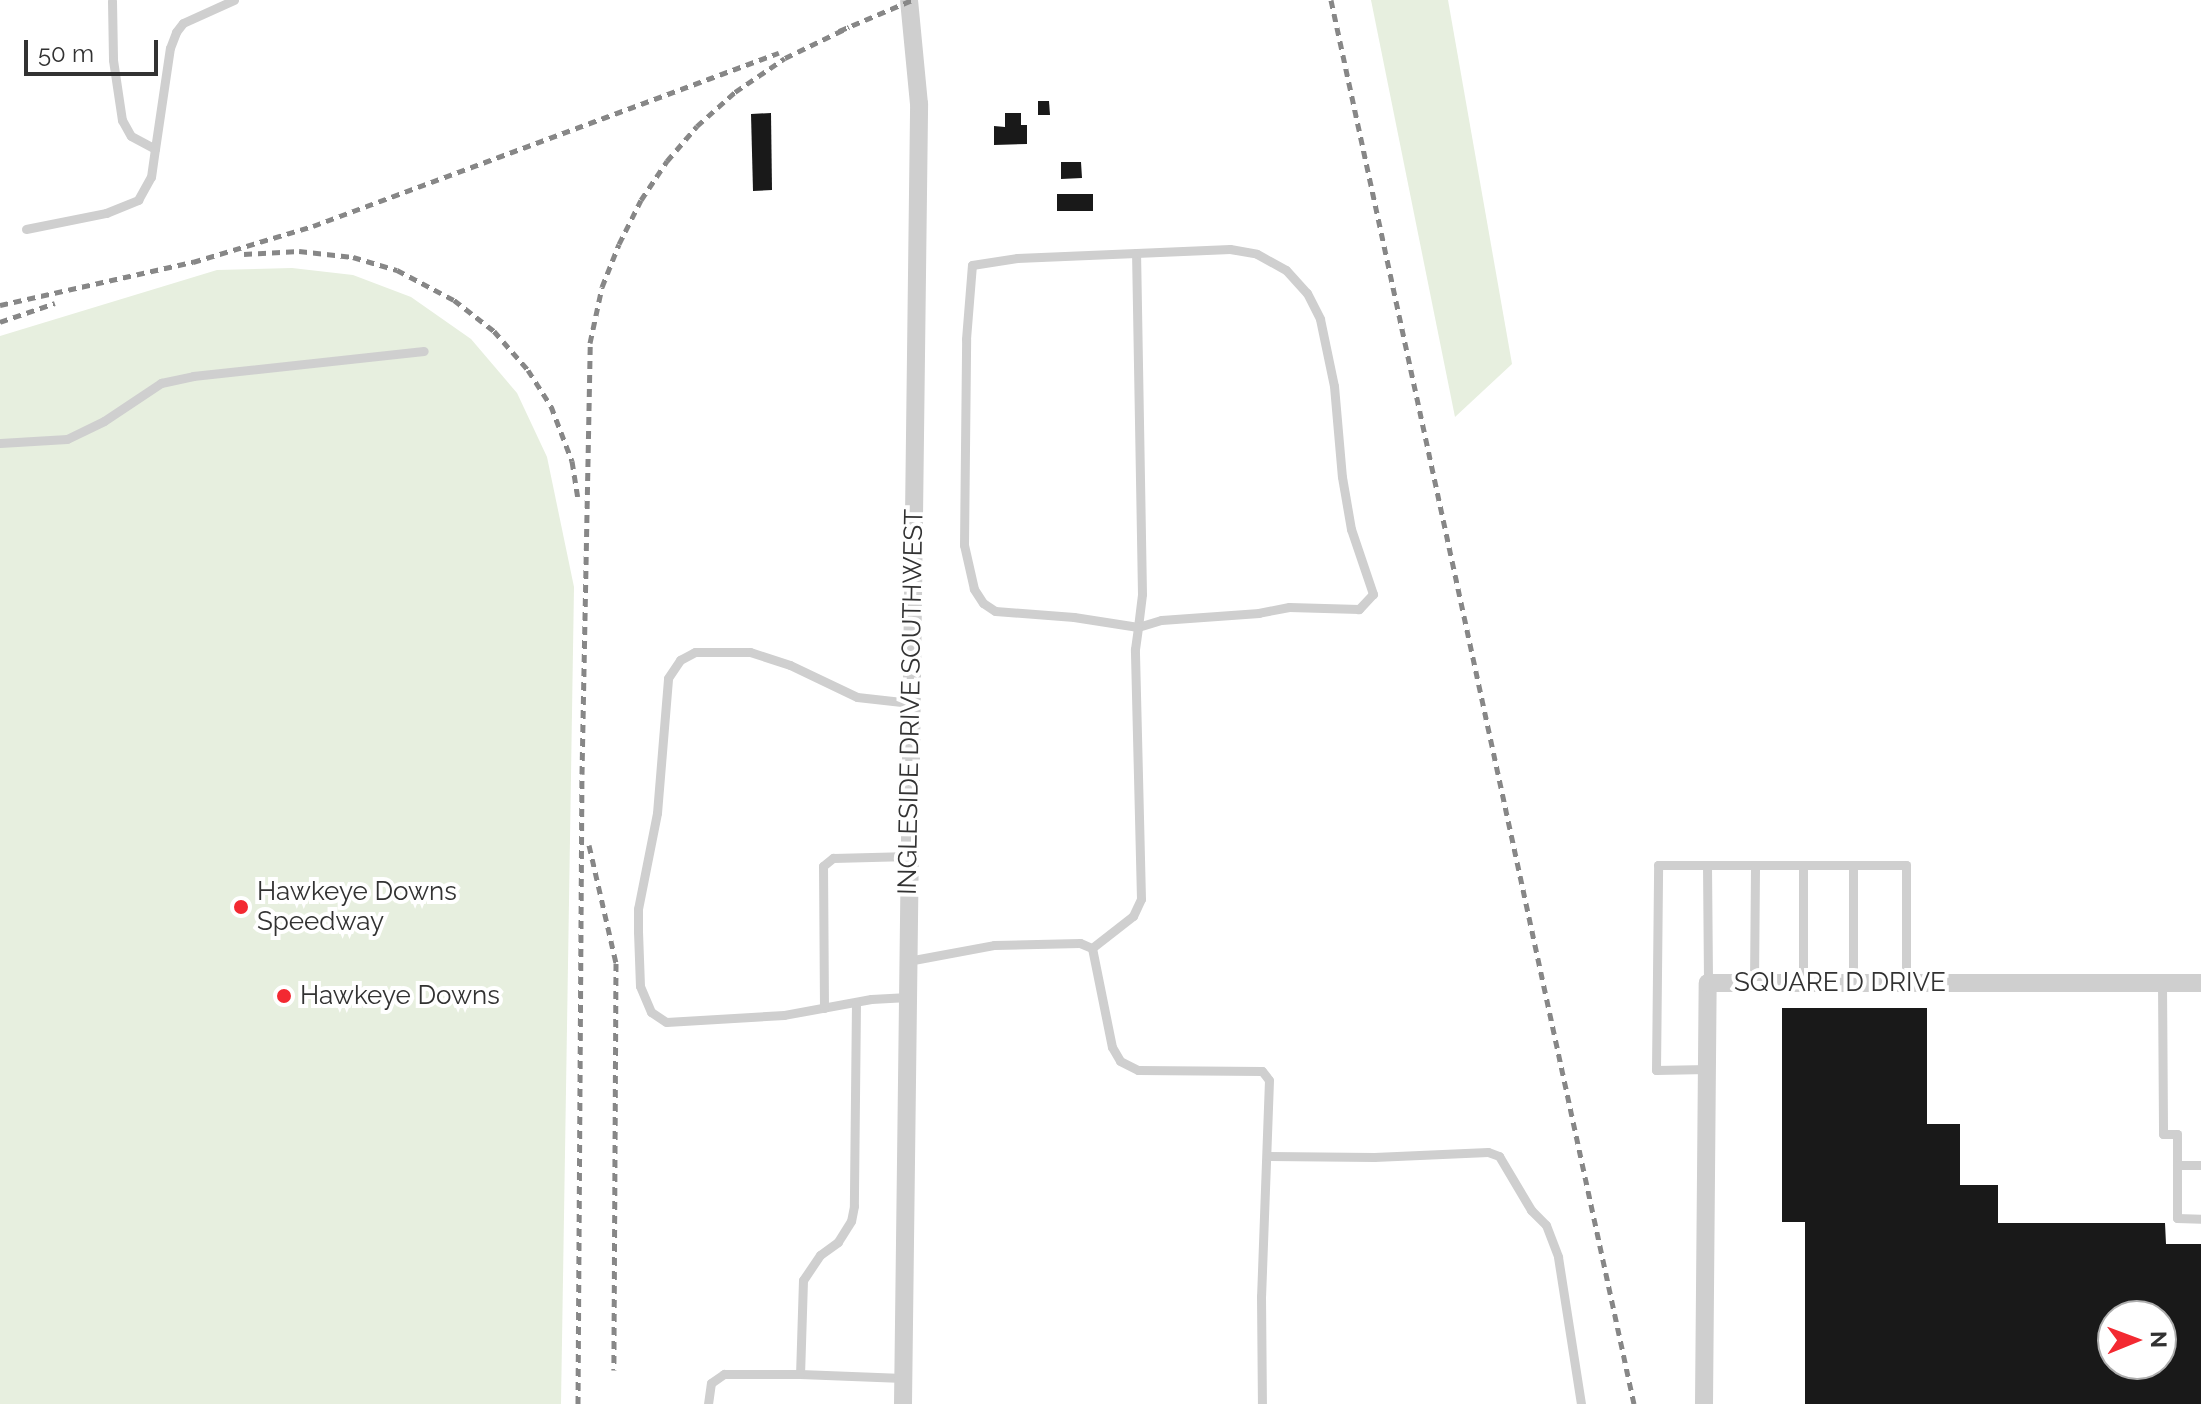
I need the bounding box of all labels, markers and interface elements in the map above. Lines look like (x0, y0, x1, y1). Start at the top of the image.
scale bar (28, 24, 162, 74)
text: 50 m (38, 39, 94, 68)
street label: INGLESIDE DRIVE SOUTHWEST (892, 509, 930, 895)
place label: Hawkeye Downs Speedway (257, 876, 457, 938)
marker: Hawkeye Downs Speedway (232, 898, 250, 916)
street label: SQUARE D DRIVE (1734, 967, 1946, 999)
place label: Hawkeye Downs (300, 980, 500, 1012)
marker: Hawkeye Downs (275, 987, 293, 1005)
north arrow (2097, 1300, 2177, 1380)
text: N (2146, 1331, 2172, 1348)

